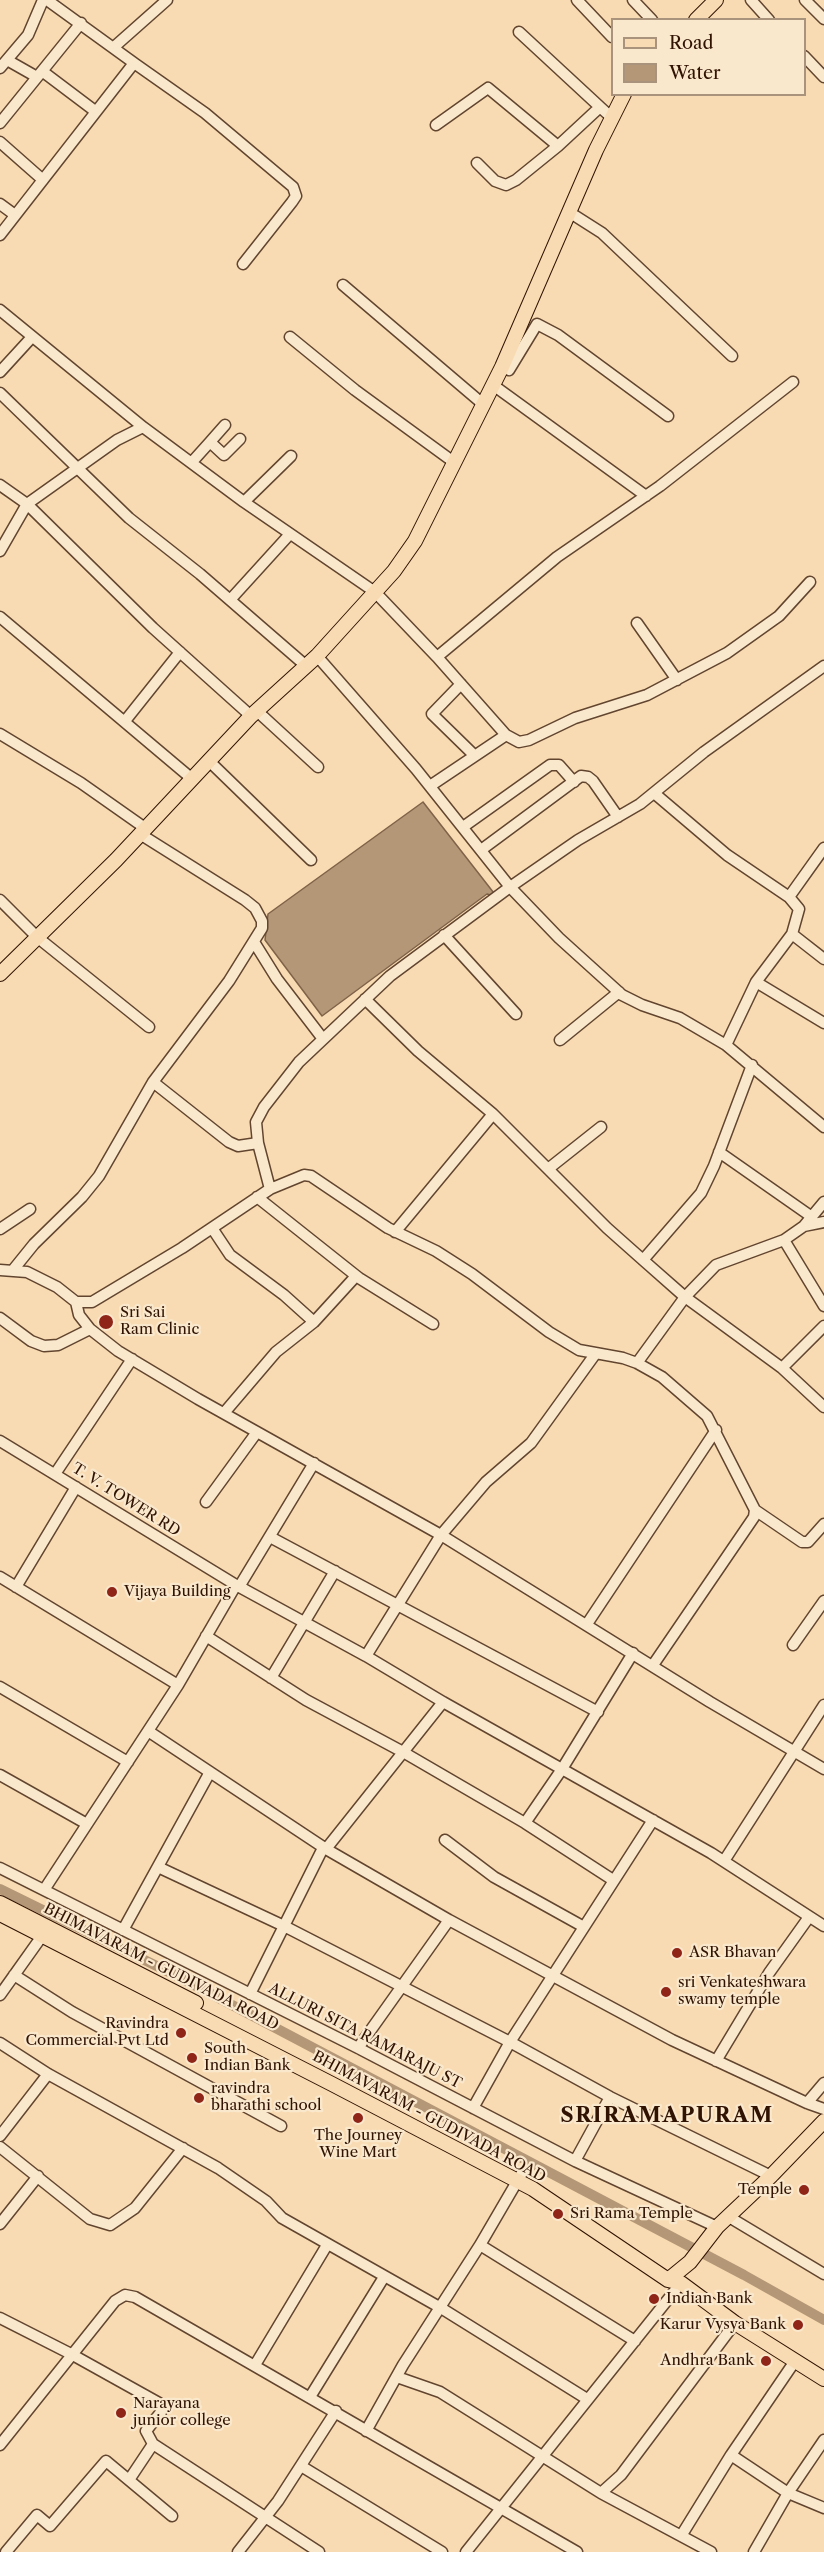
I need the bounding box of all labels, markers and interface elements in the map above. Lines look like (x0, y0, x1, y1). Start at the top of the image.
legend (611, 18, 806, 96)
text: Road (669, 32, 714, 54)
text: Water (669, 62, 721, 84)
place label: Sri Sai Ram Clinic (120, 1304, 199, 1339)
marker: Sri Sai Ram Clinic (97, 1313, 115, 1331)
street label: T. V. TOWER RD (69, 1459, 183, 1541)
place label: Vijaya Building (124, 1583, 231, 1601)
marker: Vijaya Building (105, 1585, 119, 1599)
street label: BHIMAVARAM - GUDIVADA ROAD (40, 1900, 282, 2034)
place label: ASR Bhavan (689, 1944, 776, 1962)
marker: ASR Bhavan (670, 1946, 684, 1960)
place label: sri Venkateshwara swamy temple (678, 1974, 806, 2009)
street label: ALLURI SITA RAMARAJU ST (265, 1979, 465, 2093)
marker: sri Venkateshwara swamy temple (659, 1985, 673, 1999)
place label: Ravindra Commercial Pvt Ltd (25, 2015, 169, 2050)
marker: Ravindra Commercial Pvt Ltd (174, 2026, 188, 2040)
place label: South Indian Bank (204, 2040, 290, 2075)
street label: BHIMAVARAM - GUDIVADA ROAD (309, 2048, 549, 2186)
marker: South Indian Bank (185, 2051, 199, 2065)
place label: ravindra bharathi school (211, 2080, 321, 2115)
marker: ravindra bharathi school (192, 2091, 206, 2105)
district label: SRIRAMAPURAM (560, 2103, 774, 2129)
marker: The Journey Wine Mart (351, 2111, 365, 2125)
place label: The Journey Wine Mart (314, 2127, 402, 2162)
place label: Temple (738, 2181, 792, 2199)
marker: Temple (797, 2183, 811, 2197)
place label: Sri Rama Temple (570, 2205, 693, 2223)
marker: Sri Rama Temple (551, 2207, 565, 2221)
place label: Indian Bank (666, 2290, 752, 2308)
marker: Indian Bank (647, 2292, 661, 2306)
place label: Karur Vysya Bank (660, 2316, 786, 2334)
marker: Karur Vysya Bank (791, 2318, 805, 2332)
place label: Andhra Bank (660, 2352, 754, 2370)
marker: Andhra Bank (759, 2354, 773, 2368)
place label: Narayana junior college (133, 2395, 231, 2430)
marker: Narayana junior college (114, 2406, 128, 2420)

